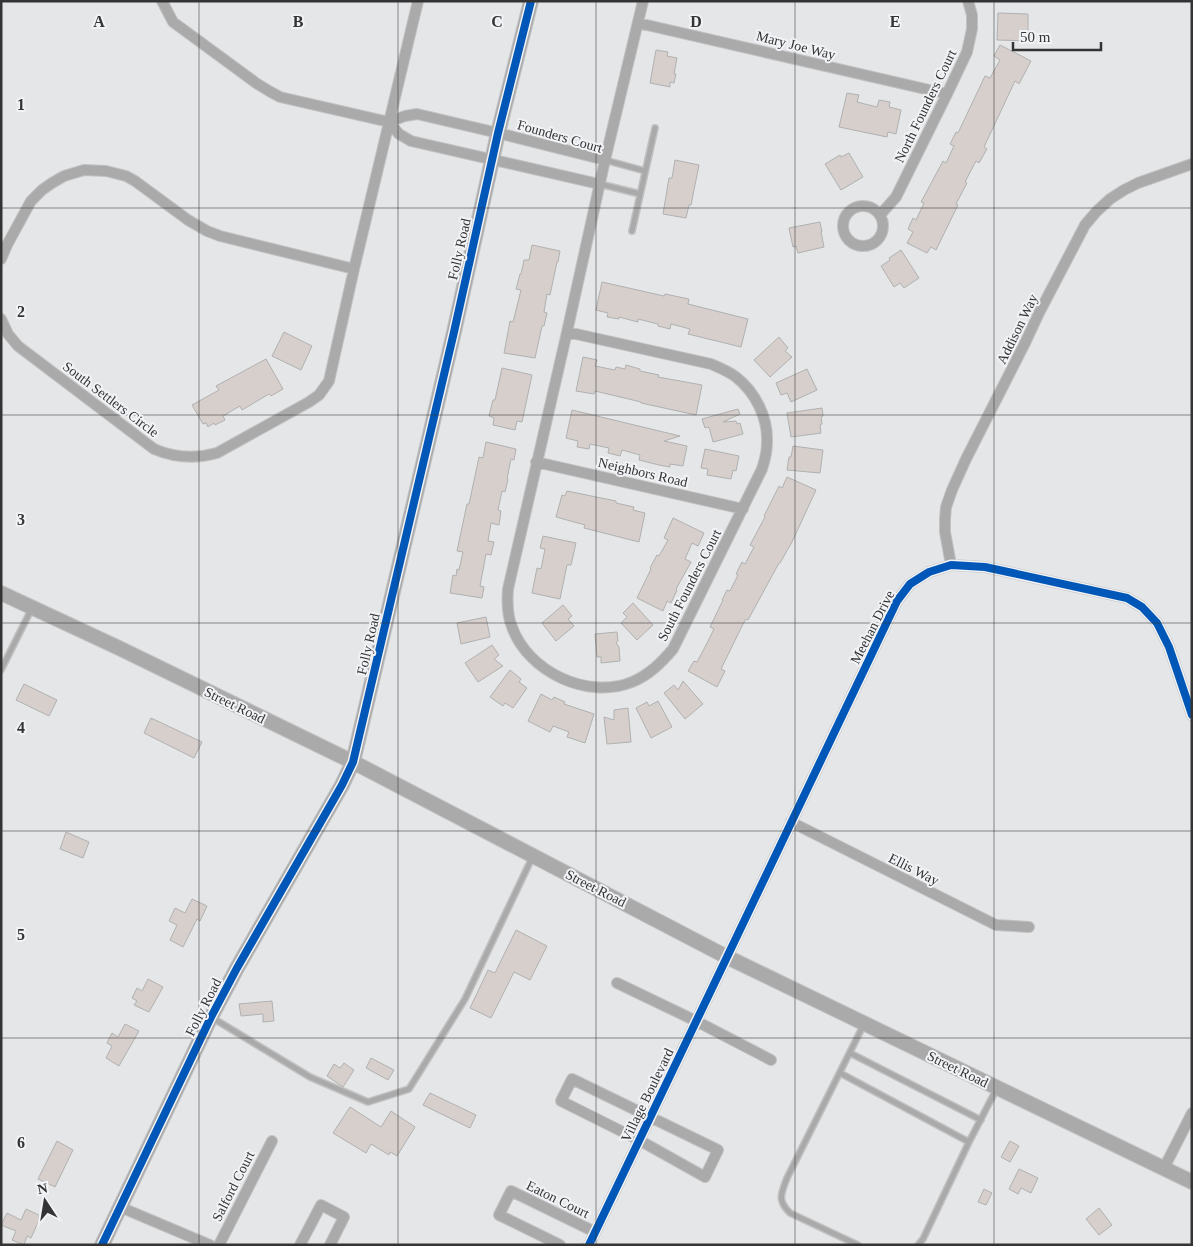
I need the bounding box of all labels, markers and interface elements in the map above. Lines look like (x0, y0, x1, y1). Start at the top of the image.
text: A (93, 13, 105, 30)
text: B (293, 13, 304, 30)
text: C (491, 13, 503, 30)
text: D (690, 13, 702, 30)
text: E (890, 13, 900, 30)
scale bar (1013, 20, 1100, 52)
street label: Mary Joe Way (755, 28, 837, 63)
text: 50 m (1020, 29, 1051, 45)
street label: North Founders Court (892, 47, 959, 165)
text: 1 (17, 96, 25, 113)
street label: Founders Court (516, 117, 604, 156)
street label: Folly Road (445, 217, 474, 281)
street label: Addison Way (994, 292, 1041, 367)
text: 2 (17, 303, 25, 320)
street label: South Settlers Circle (60, 359, 161, 440)
street label: Neighbors Road (597, 455, 689, 490)
text: 3 (17, 511, 25, 528)
street label: South Founders Court (655, 527, 724, 644)
street label: Meehan Drive (847, 588, 897, 666)
street label: Folly Road (354, 612, 383, 676)
street label: Street Road (202, 684, 268, 727)
text: 4 (17, 719, 25, 736)
street label: Ellis Way (886, 850, 941, 888)
street label: Street Road (563, 867, 628, 910)
text: 5 (17, 926, 25, 943)
street label: Folly Road (183, 976, 224, 1039)
street label: Village Boulevard (618, 1046, 677, 1144)
street label: Street Road (925, 1048, 991, 1091)
text: 6 (17, 1134, 25, 1151)
street label: Salford Court (209, 1149, 258, 1224)
north arrow (20, 1176, 70, 1226)
street label: Eaton Court (524, 1178, 592, 1221)
text: N (36, 1180, 49, 1197)

